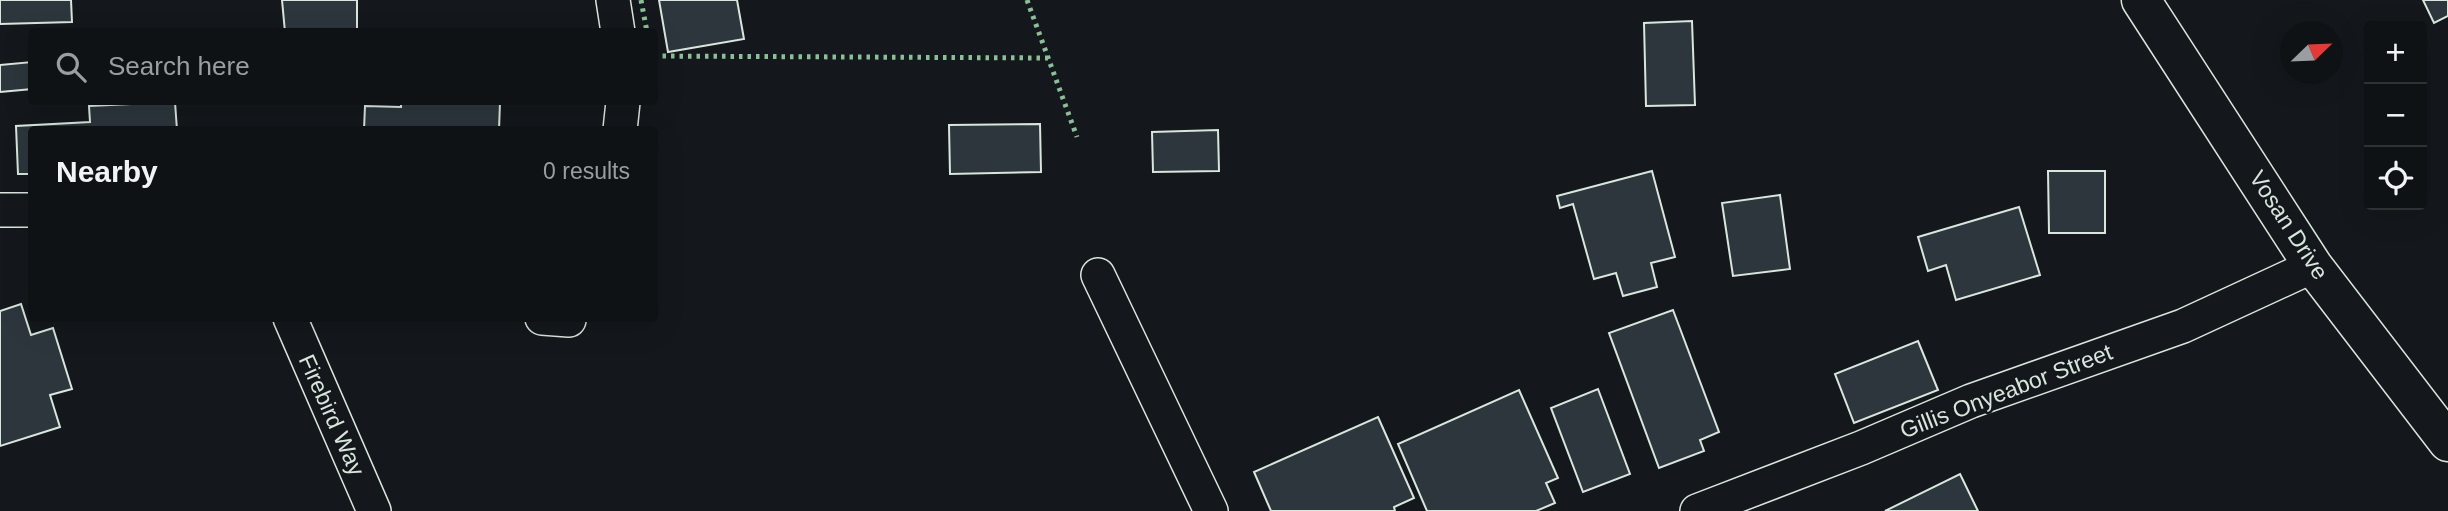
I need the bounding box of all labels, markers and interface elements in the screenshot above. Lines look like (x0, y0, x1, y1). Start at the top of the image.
north arrow (2280, 21, 2343, 84)
map controls (2364, 21, 2427, 210)
button: + (2364, 21, 2427, 84)
search box (28, 28, 658, 105)
icon: search (52, 48, 90, 86)
text: Search here (108, 51, 250, 81)
button: − (2364, 84, 2427, 147)
button: locate (2364, 147, 2427, 210)
text: Nearby (56, 155, 158, 188)
text: 0 results (543, 158, 630, 184)
street label: Vosan Drive (2244, 166, 2334, 284)
street label: Gillis Onyeabor Street (1896, 338, 2116, 443)
street label: Firebird Way (294, 351, 370, 480)

